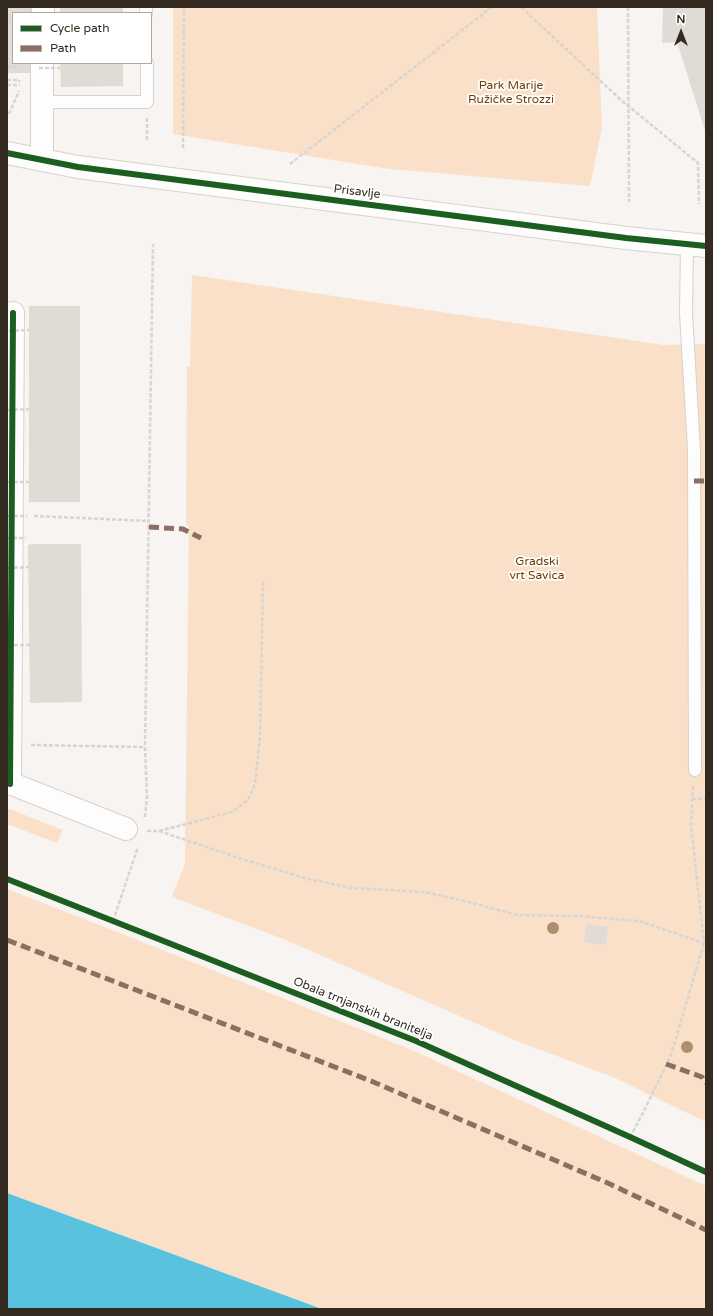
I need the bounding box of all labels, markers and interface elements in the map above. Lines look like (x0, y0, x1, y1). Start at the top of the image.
legend (12, 12, 152, 64)
north arrow (661, 12, 701, 52)
text: N (677, 13, 685, 26)
text: Cycle path (50, 21, 109, 35)
text: Path (50, 41, 76, 55)
park label: Park Marije Ružičke Strozzi (468, 79, 554, 107)
street label: Prisavlje (333, 182, 381, 202)
park label: Gradski vrt Savica (509, 555, 565, 583)
street label: Obala trnjanskih branitelja (291, 974, 435, 1044)

